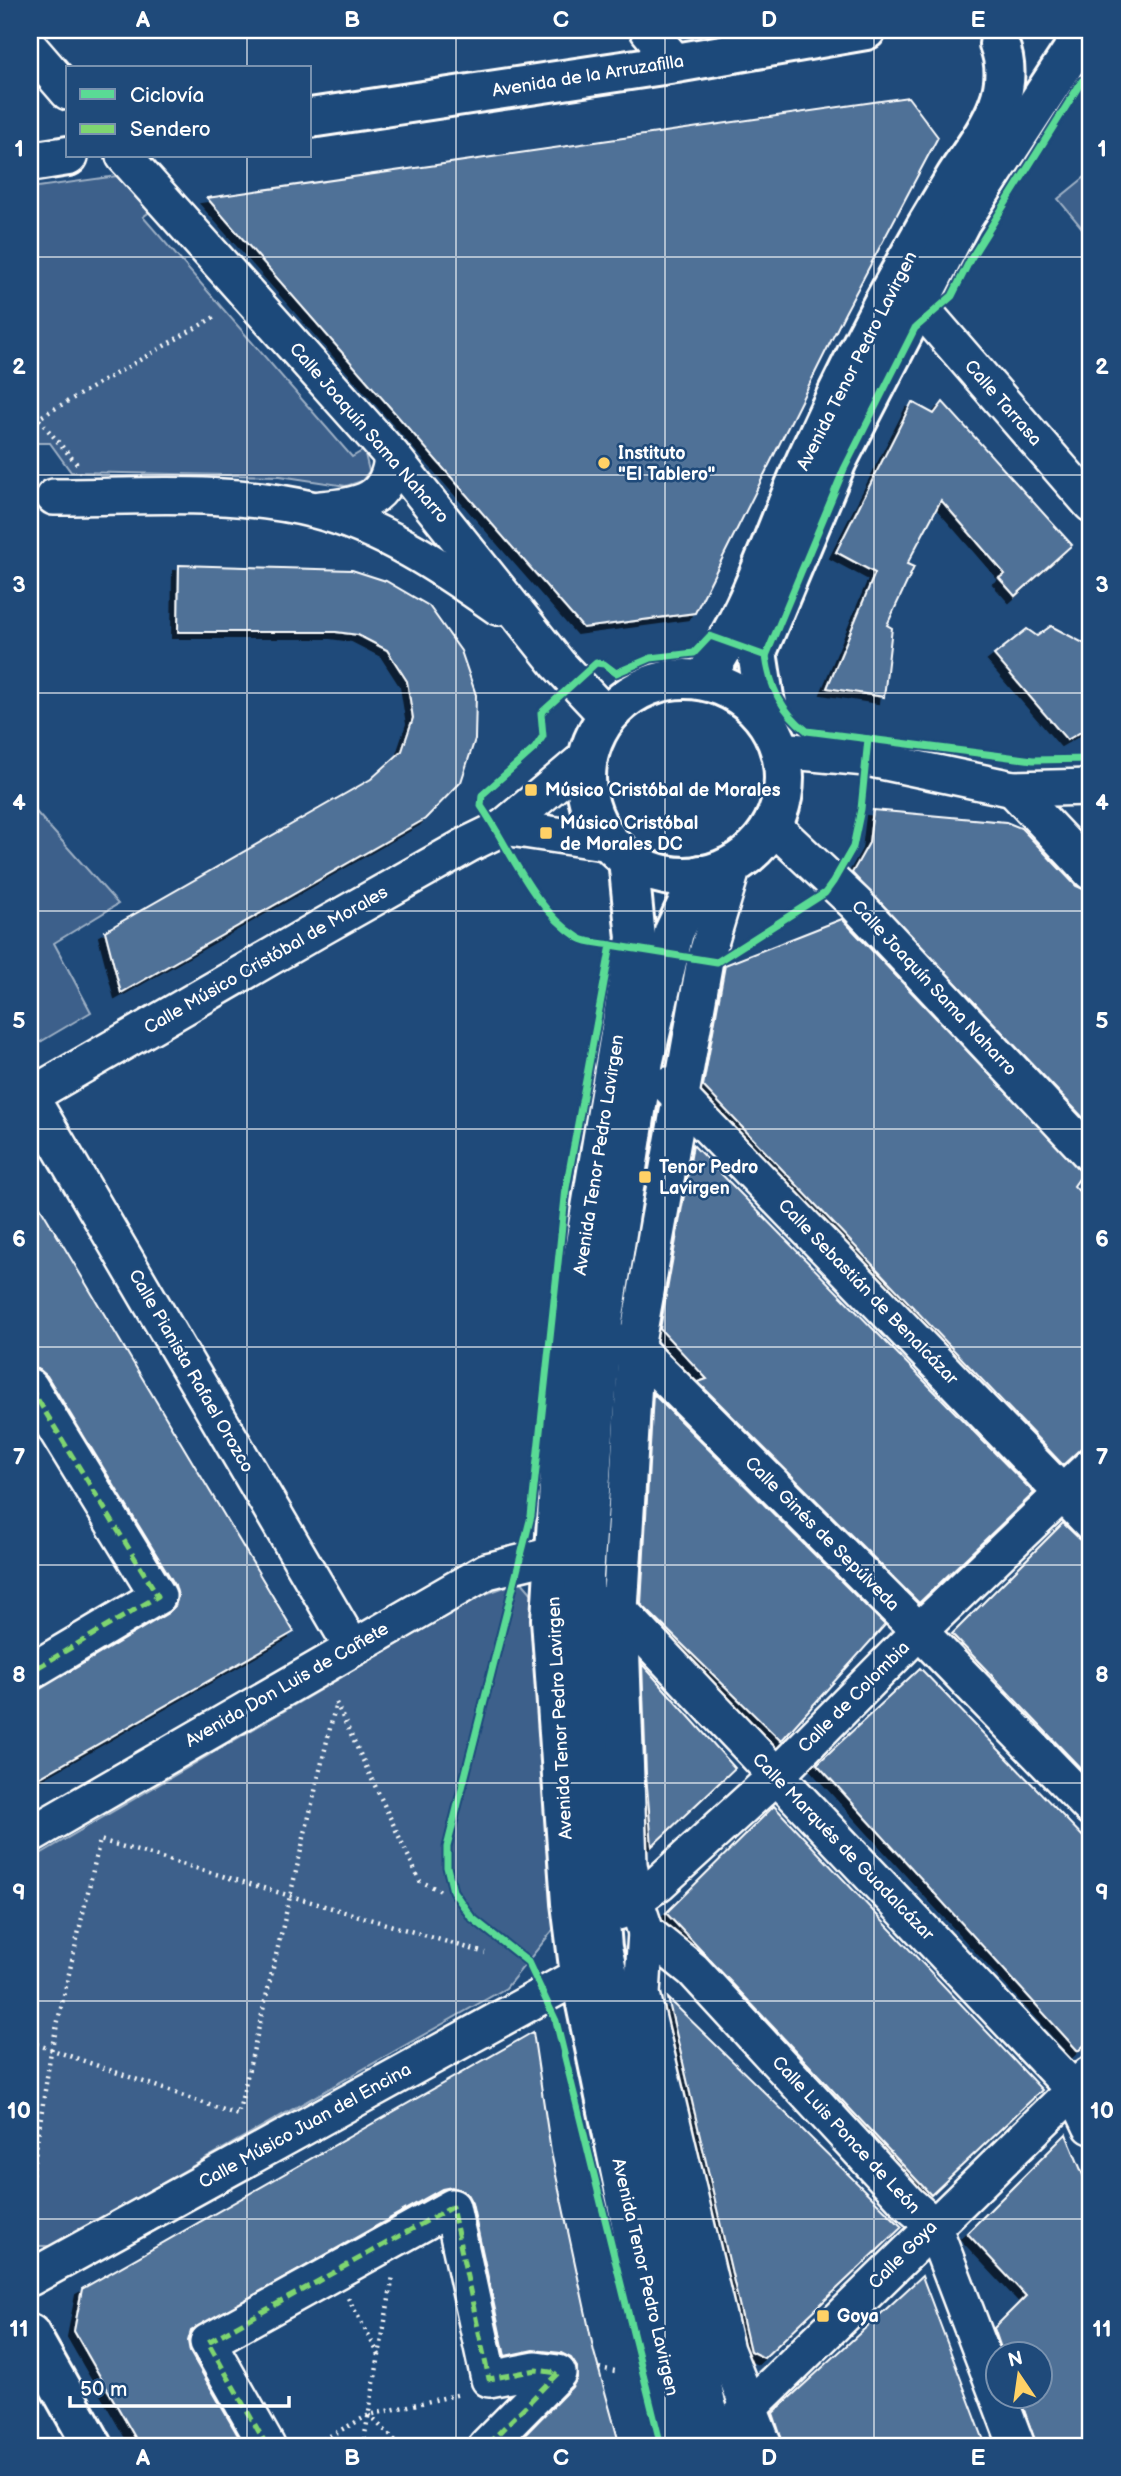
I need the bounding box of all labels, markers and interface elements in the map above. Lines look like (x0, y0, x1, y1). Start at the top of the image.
text: A (135, 6, 151, 34)
text: B (344, 6, 360, 34)
text: C (553, 6, 569, 34)
text: D (761, 6, 777, 34)
text: E (971, 6, 986, 34)
street label: Avenida de la Arruzafilla (491, 50, 685, 102)
legend (66, 66, 312, 158)
text: Ciclovía (130, 83, 204, 108)
text: Sendero (130, 117, 211, 142)
text: 1 (14, 135, 24, 163)
text: 1 (1097, 135, 1107, 163)
street label: Avenida Tenor Pedro Lavirgen (792, 248, 922, 474)
street label: Calle Joaquín Sama Naharro (285, 339, 453, 527)
text: 2 (12, 353, 26, 381)
text: 2 (1095, 353, 1109, 381)
street label: Calle Tarrasa (960, 356, 1046, 450)
place label: Instituto "El Tablero" (618, 443, 715, 485)
marker: Instituto "El Tablero" (596, 455, 612, 471)
text: 3 (12, 571, 26, 599)
text: 3 (1095, 571, 1109, 599)
place label: Músico Cristóbal de Morales (545, 780, 781, 801)
marker: Músico Cristóbal de Morales (523, 782, 539, 798)
text: 4 (12, 789, 26, 817)
text: 4 (1095, 789, 1109, 817)
place label: Músico Cristóbal de Morales DC (560, 813, 698, 855)
marker: Músico Cristóbal de Morales DC (538, 825, 554, 841)
street label: Calle Músico Cristóbal de Morales (140, 881, 392, 1039)
street label: Calle Joaquín Sama Naharro (847, 896, 1021, 1080)
text: 5 (12, 1007, 26, 1035)
text: 5 (1095, 1007, 1109, 1035)
street label: Avenida Tenor Pedro Lavirgen (570, 1033, 628, 1277)
place label: Tenor Pedro Lavirgen (659, 1157, 758, 1199)
marker: Tenor Pedro Lavirgen (637, 1169, 653, 1185)
street label: Calle Sebastián de Benalcázar (774, 1195, 963, 1389)
text: 6 (12, 1225, 26, 1253)
text: 6 (1095, 1225, 1109, 1253)
street label: Calle Pianista Rafael Orozco (124, 1266, 258, 1476)
text: 7 (13, 1443, 26, 1471)
text: 7 (1096, 1443, 1109, 1471)
street label: Calle Ginés de Sepúlveda (740, 1452, 904, 1616)
street label: Avenida Tenor Pedro Lavirgen (543, 1596, 577, 1840)
street label: Avenida Don Luis de Cañete (182, 1618, 393, 1752)
street label: Calle de Colombia (794, 1637, 914, 1757)
text: 8 (12, 1661, 26, 1689)
text: 8 (1095, 1661, 1109, 1689)
street label: Calle Marqués de Guadalcázar (748, 1749, 939, 1945)
text: 9 (12, 1879, 26, 1907)
text: 9 (1095, 1879, 1109, 1907)
street label: Calle Luis Ponce de León (768, 2052, 924, 2218)
street label: Calle Músico Juan del Encina (195, 2059, 415, 2193)
text: 10 (7, 2097, 31, 2125)
text: 10 (1090, 2097, 1114, 2125)
street label: Avenida Tenor Pedro Lavirgen (607, 2156, 683, 2398)
street label: Calle Goya (865, 2217, 941, 2293)
place label: Goya (837, 2306, 879, 2327)
marker: Goya (815, 2308, 831, 2324)
text: 11 (9, 2315, 29, 2343)
text: 11 (1092, 2315, 1112, 2343)
north arrow (984, 2340, 1054, 2410)
text: N (1006, 2347, 1025, 2373)
scale bar (70, 2364, 289, 2408)
text: 50 m (80, 2377, 127, 2402)
text: A (135, 2444, 151, 2472)
text: B (344, 2444, 360, 2472)
text: C (553, 2444, 569, 2472)
text: D (761, 2444, 777, 2472)
text: E (971, 2444, 986, 2472)

